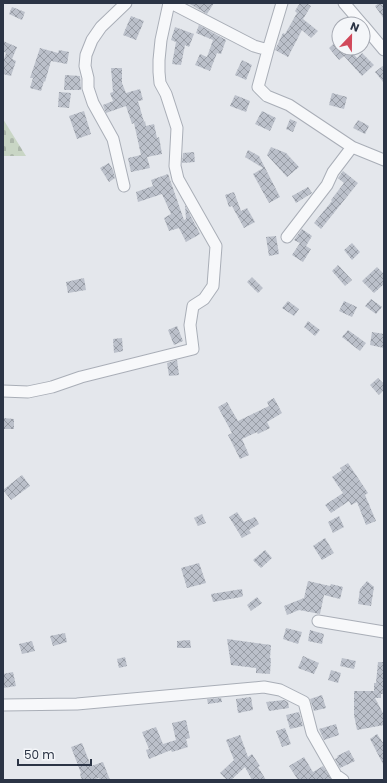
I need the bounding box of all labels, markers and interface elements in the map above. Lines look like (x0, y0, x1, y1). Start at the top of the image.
north arrow (331, 16, 371, 56)
text: N (348, 18, 362, 36)
scale bar (18, 741, 91, 767)
text: 50 m (24, 746, 55, 763)

